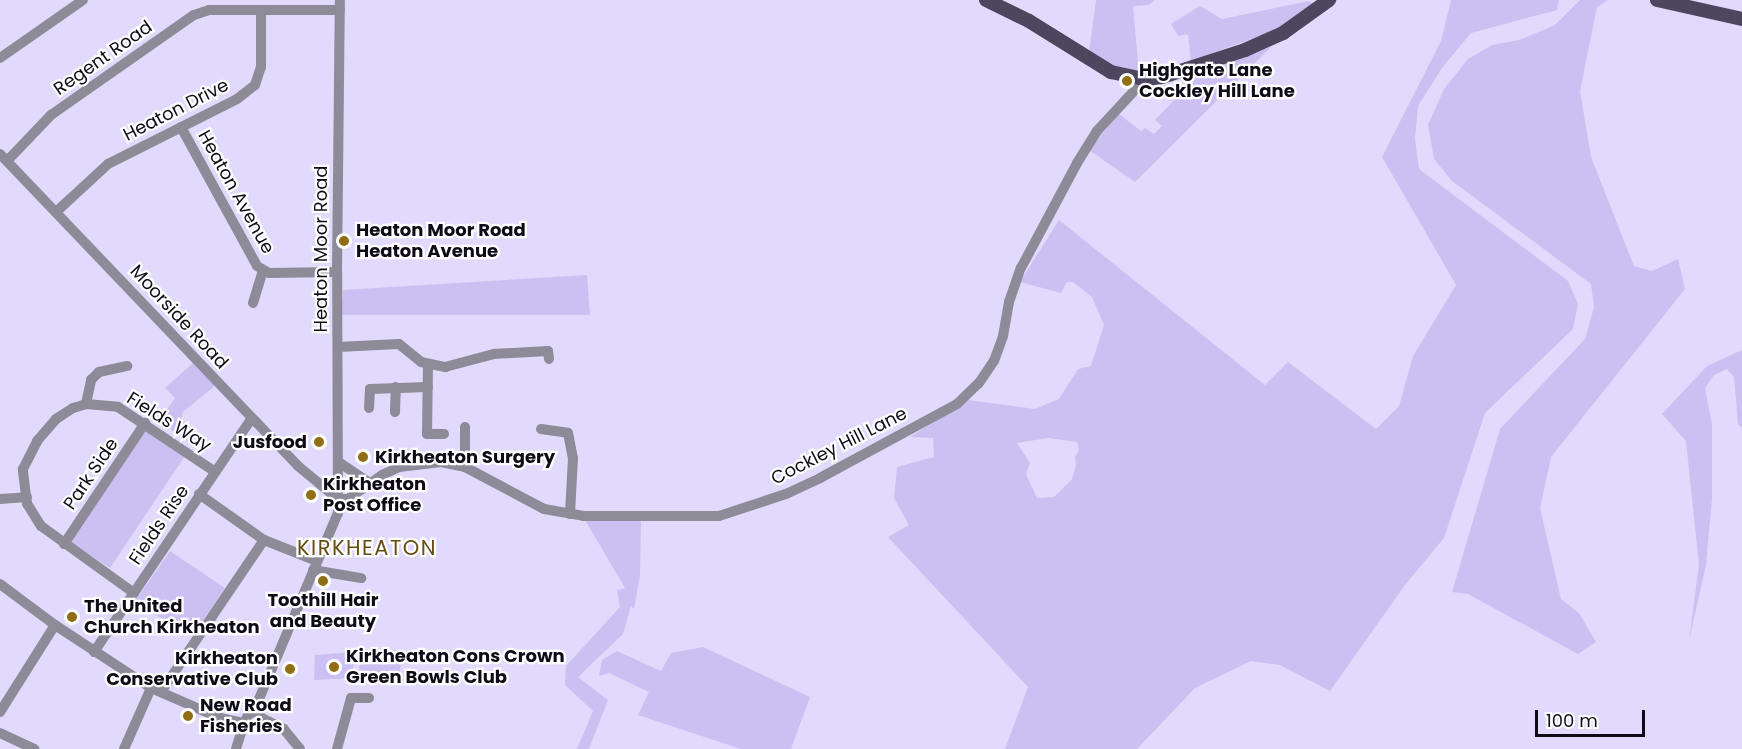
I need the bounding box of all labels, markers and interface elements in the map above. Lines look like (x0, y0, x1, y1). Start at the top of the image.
street label: Regent Road (50, 16, 156, 100)
place label: Highgate Lane Cockley Hill Lane (1139, 60, 1295, 103)
street label: Heaton Drive (120, 74, 232, 146)
marker: Highgate Lane Cockley Hill Lane (1120, 74, 1134, 88)
street label: Heaton Avenue (193, 127, 279, 257)
street label: Heaton Moor Road (310, 165, 332, 333)
place label: Heaton Moor Road Heaton Avenue (356, 220, 526, 262)
marker: Heaton Moor Road Heaton Avenue (337, 234, 351, 248)
street label: Moorside Road (125, 261, 233, 373)
street label: Fields Way (123, 388, 215, 456)
street label: Cockley Hill Lane (768, 402, 910, 490)
place label: Jusfood (233, 431, 307, 453)
street label: Park Side (59, 434, 123, 514)
marker: Jusfood (312, 435, 326, 449)
place label: Kirkheaton Surgery (375, 446, 555, 468)
marker: Kirkheaton Surgery (356, 450, 370, 464)
place label: Kirkheaton Post Office (323, 474, 426, 516)
street label: Fields Rise (124, 481, 194, 569)
marker: Kirkheaton Post Office (304, 488, 318, 502)
district label: KIRKHEATON (297, 535, 437, 561)
marker: Toothill Hair and Beauty (316, 574, 330, 588)
place label: Toothill Hair and Beauty (267, 590, 379, 632)
place label: The United Church Kirkheaton (84, 596, 260, 638)
marker: The United Church Kirkheaton (65, 610, 79, 624)
place label: Kirkheaton Cons Crown Green Bowls Club (346, 646, 565, 688)
place label: Kirkheaton Conservative Club (106, 648, 278, 690)
marker: Kirkheaton Cons Crown Green Bowls Club (327, 660, 341, 674)
marker: Kirkheaton Conservative Club (283, 662, 297, 676)
place label: New Road Fisheries (200, 695, 292, 738)
scale bar (1538, 698, 1648, 736)
text: 100 m (1546, 708, 1598, 733)
marker: New Road Fisheries (181, 709, 195, 723)

